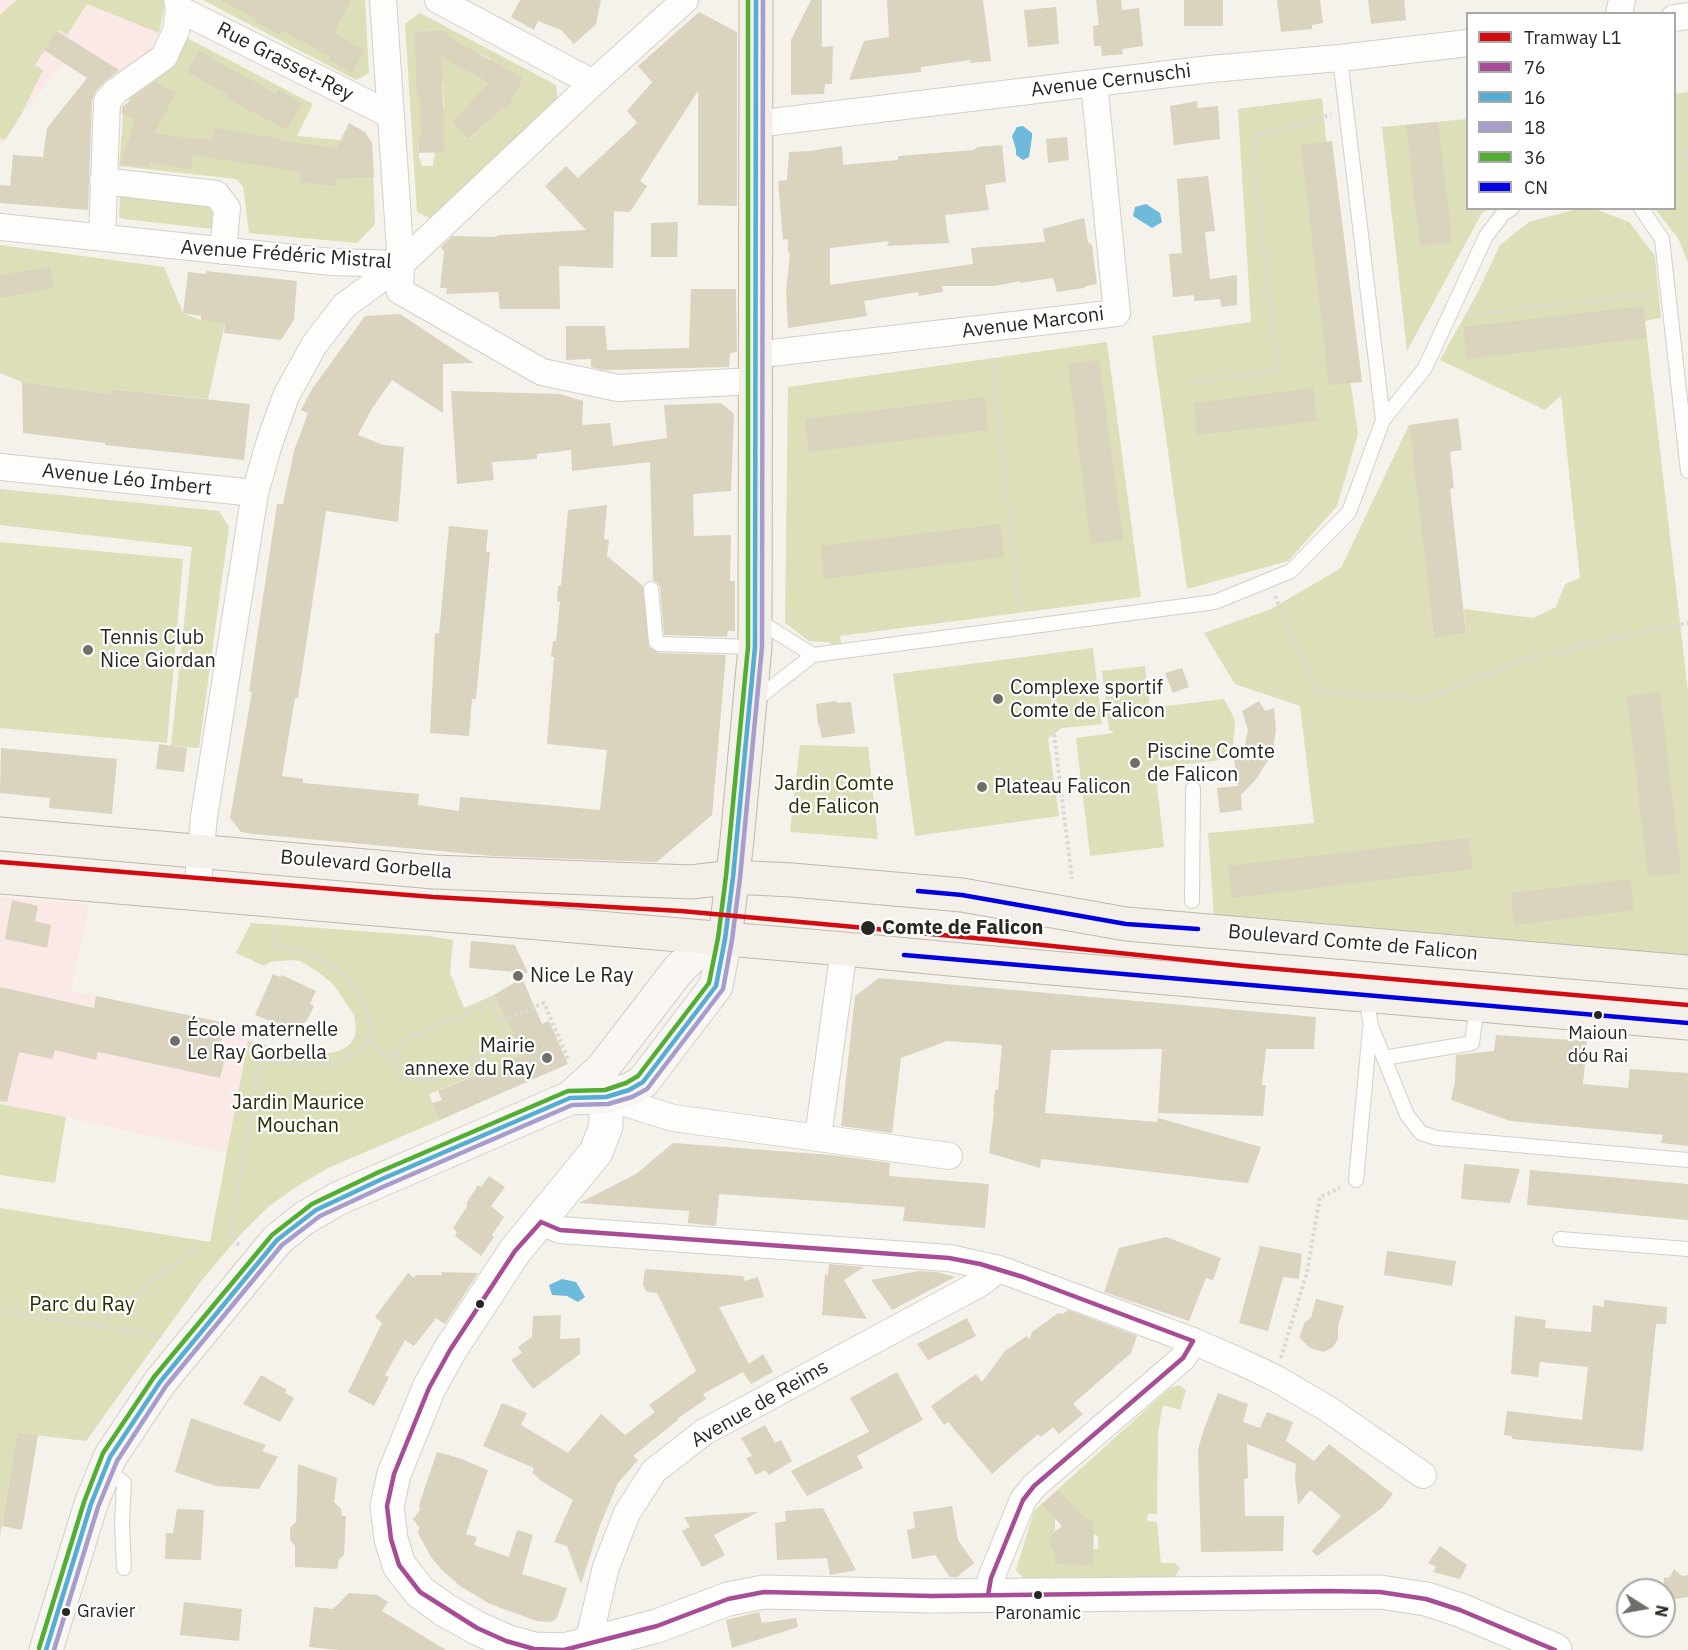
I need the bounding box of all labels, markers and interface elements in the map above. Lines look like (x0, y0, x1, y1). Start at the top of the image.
legend (1466, 12, 1676, 210)
street label: Rue Grasset-Rey (213, 17, 357, 107)
text: Tramway L1 (1524, 26, 1622, 49)
text: 76 (1524, 56, 1546, 79)
street label: Avenue Cernuschi (1030, 59, 1192, 103)
text: 16 (1524, 86, 1546, 109)
text: 18 (1524, 116, 1546, 139)
text: 36 (1524, 146, 1546, 169)
text: CN (1524, 176, 1548, 199)
street label: Avenue Frédéric Mistral (180, 236, 392, 274)
street label: Avenue Marconi (960, 302, 1106, 344)
street label: Avenue Léo Imbert (41, 459, 213, 501)
place label: Tennis Club Nice Giordan (100, 626, 216, 673)
marker: Tennis Club Nice Giordan (81, 643, 95, 657)
place label: Complexe sportif Comte de Falicon (1010, 676, 1165, 723)
marker: Complexe sportif Comte de Falicon (991, 692, 1005, 706)
place label: Piscine Comte de Falicon (1147, 740, 1275, 787)
marker: Piscine Comte de Falicon (1128, 756, 1142, 770)
park label: Jardin Comte de Falicon (774, 772, 894, 819)
place label: Plateau Falicon (994, 775, 1131, 799)
marker: Plateau Falicon (975, 780, 989, 794)
street label: Boulevard Gorbella (279, 846, 453, 884)
place label: Comte de Falicon (882, 916, 1043, 940)
marker: Comte de Falicon (859, 919, 877, 937)
street label: Boulevard Comte de Falicon (1227, 920, 1479, 966)
place label: Nice Le Ray (530, 964, 633, 988)
marker: Nice Le Ray (511, 969, 525, 983)
marker: Maioun dóu Rai (1592, 1009, 1604, 1021)
place label: École maternelle Le Ray Gorbella (187, 1018, 338, 1065)
place label: Maioun dóu Rai (1568, 1023, 1628, 1066)
marker: École maternelle Le Ray Gorbella (168, 1034, 182, 1048)
place label: Mairie annexe du Ray (404, 1034, 535, 1081)
marker: Mairie annexe du Ray (540, 1051, 554, 1065)
park label: Jardin Maurice Mouchan (232, 1091, 364, 1138)
park label: Parc du Ray (29, 1293, 135, 1317)
unlabelled marker (474, 1298, 486, 1310)
street label: Avenue de Reims (687, 1355, 833, 1453)
north arrow (1616, 1578, 1676, 1638)
marker: Paronamic (1032, 1589, 1044, 1601)
place label: Gravier (77, 1601, 135, 1623)
place label: Paronamic (995, 1603, 1081, 1625)
text: N (1651, 1603, 1673, 1619)
marker: Gravier (60, 1606, 72, 1618)

